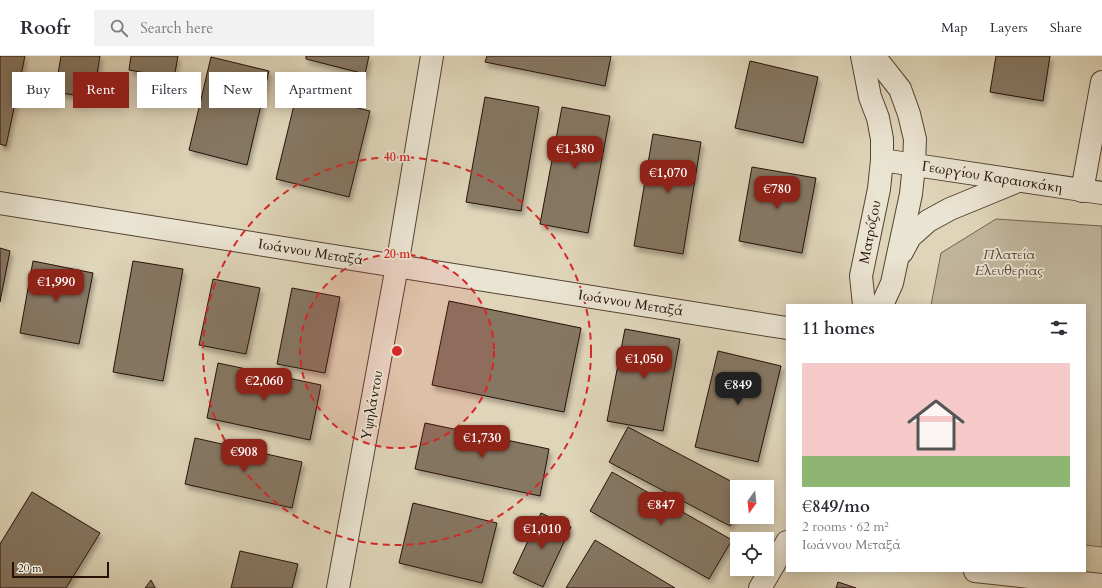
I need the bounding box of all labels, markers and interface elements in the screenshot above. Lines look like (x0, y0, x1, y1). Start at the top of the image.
search box (94, 10, 374, 46)
text: Roofr (20, 15, 70, 41)
icon: search (108, 17, 130, 39)
text: Search here (140, 18, 213, 38)
text: Map (941, 18, 968, 37)
text: Layers (990, 18, 1028, 37)
text: Share (1050, 18, 1082, 37)
chip: Buy (12, 72, 65, 108)
chip: Rent (73, 72, 129, 108)
chip: Filters (137, 72, 201, 108)
chip: New (209, 72, 267, 108)
chip: Apartment (275, 72, 366, 108)
pin: €1,380 (542, 136, 608, 170)
text: €1,380 (556, 140, 594, 158)
text: 40 m (384, 149, 411, 165)
street label: Γεωργίου Καραισκάκη (920, 157, 1064, 197)
pin: €1,070 (635, 160, 701, 194)
text: €1,070 (649, 164, 687, 182)
pin: €780 (753, 176, 801, 210)
text: €780 (763, 180, 791, 198)
street label: Ματρόζου (855, 199, 885, 265)
street label: Ιωάννου Μεταξά (257, 234, 365, 270)
park label: Πλατεία Ελευθερίας (975, 245, 1043, 280)
text: 20 m (384, 246, 411, 262)
pin: €1,990 (23, 269, 89, 303)
text: €1,990 (37, 273, 75, 291)
street label: Ιωάννου Μεταξά (577, 285, 685, 321)
text: 11 homes (802, 317, 875, 340)
icon: filters (1048, 317, 1070, 339)
centre of rings (390, 344, 404, 358)
pin: €1,050 (611, 346, 677, 380)
text: €1,050 (625, 350, 663, 368)
pin: €2,060 (231, 368, 297, 402)
street label: Υψηλάντου (357, 369, 387, 441)
text: €2,060 (245, 372, 283, 390)
pin: €849 (714, 372, 762, 406)
text: €849 (724, 376, 752, 394)
icon: home (900, 389, 972, 461)
pin: €1,730 (449, 425, 515, 459)
text: €1,730 (463, 429, 501, 447)
pin: €908 (220, 439, 268, 473)
text: €908 (230, 443, 258, 461)
north arrow (730, 480, 774, 524)
map controls (730, 480, 774, 576)
pin: €847 (637, 492, 685, 526)
text: €849/mo (802, 495, 870, 518)
text: €847 (647, 496, 675, 514)
pin: €1,010 (509, 516, 575, 550)
text: 2 rooms · 62 m² (802, 518, 889, 536)
text: €1,010 (523, 520, 561, 538)
button: locate (730, 532, 774, 576)
text: Ιωάννου Μεταξά (802, 536, 901, 554)
scale bar (12, 560, 109, 579)
text: 20 m (18, 561, 42, 576)

